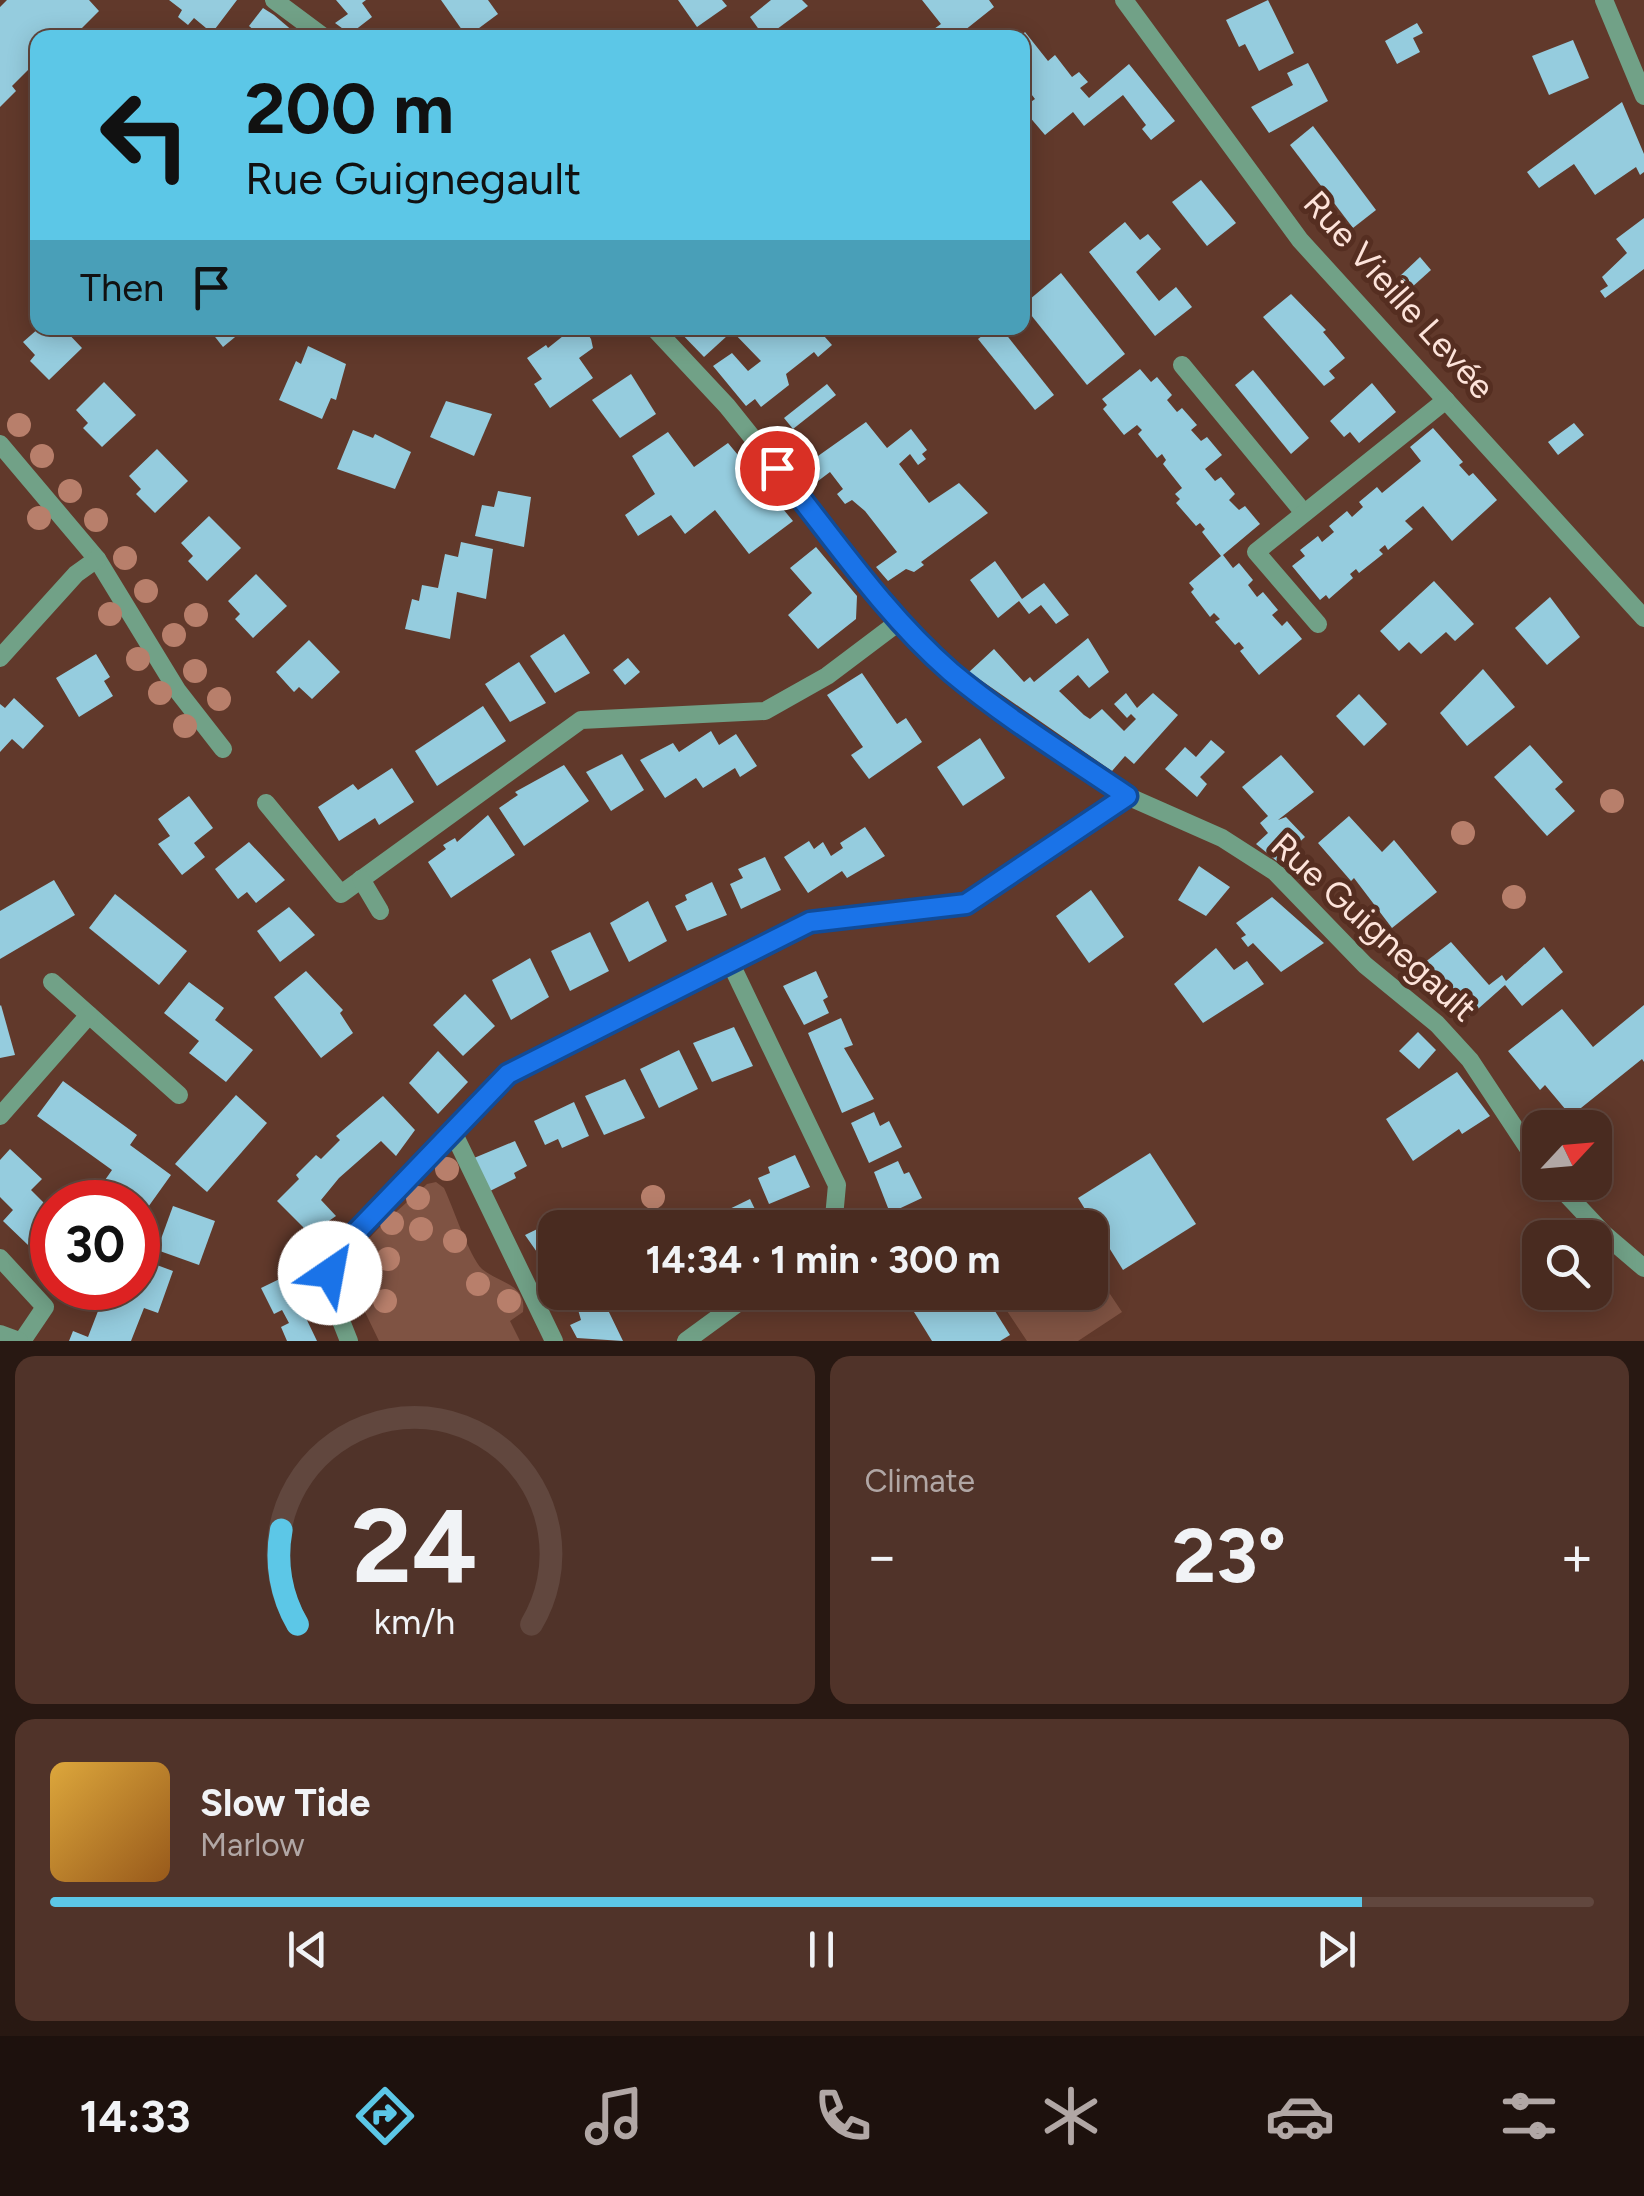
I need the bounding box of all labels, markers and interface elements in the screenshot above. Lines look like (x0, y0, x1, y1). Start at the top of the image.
text: 200 m (245, 66, 454, 151)
icon: left (80, 70, 210, 200)
text: Rue Guignegault (245, 151, 581, 205)
street label: Rue Vieille Levée (1295, 183, 1503, 407)
icon: arrive (184, 260, 239, 315)
text: Then (80, 265, 164, 311)
pin (735, 426, 820, 511)
icon: arrive (750, 441, 805, 496)
street label: Rue Guignegault (1263, 824, 1485, 1030)
north arrow (1522, 1110, 1612, 1200)
map controls (1522, 1110, 1612, 1310)
speed limit sign: 30 (30, 1180, 160, 1310)
button: search (1522, 1220, 1612, 1310)
position arrow (278, 1221, 382, 1325)
text: 14:34 · 1 min · 300 m (646, 1237, 1000, 1283)
text: Climate (865, 1462, 975, 1500)
text: 24 (352, 1483, 478, 1608)
text: 23° (1173, 1511, 1286, 1601)
text: − (865, 1523, 899, 1589)
text: + (1560, 1523, 1594, 1589)
text: km/h (374, 1600, 456, 1643)
text: Slow Tide (200, 1780, 370, 1826)
text: Marlow (200, 1826, 304, 1864)
icon: previous (280, 1922, 335, 1977)
icon: pause (794, 1922, 849, 1977)
icon: next (1309, 1922, 1364, 1977)
icon: directions (350, 2081, 420, 2151)
icon: music (579, 2081, 649, 2151)
icon: phone (808, 2081, 878, 2151)
icon: climate (1036, 2081, 1106, 2151)
icon: car (1265, 2081, 1335, 2151)
icon: filters (1494, 2081, 1564, 2151)
text: 14:33 (79, 2089, 191, 2143)

